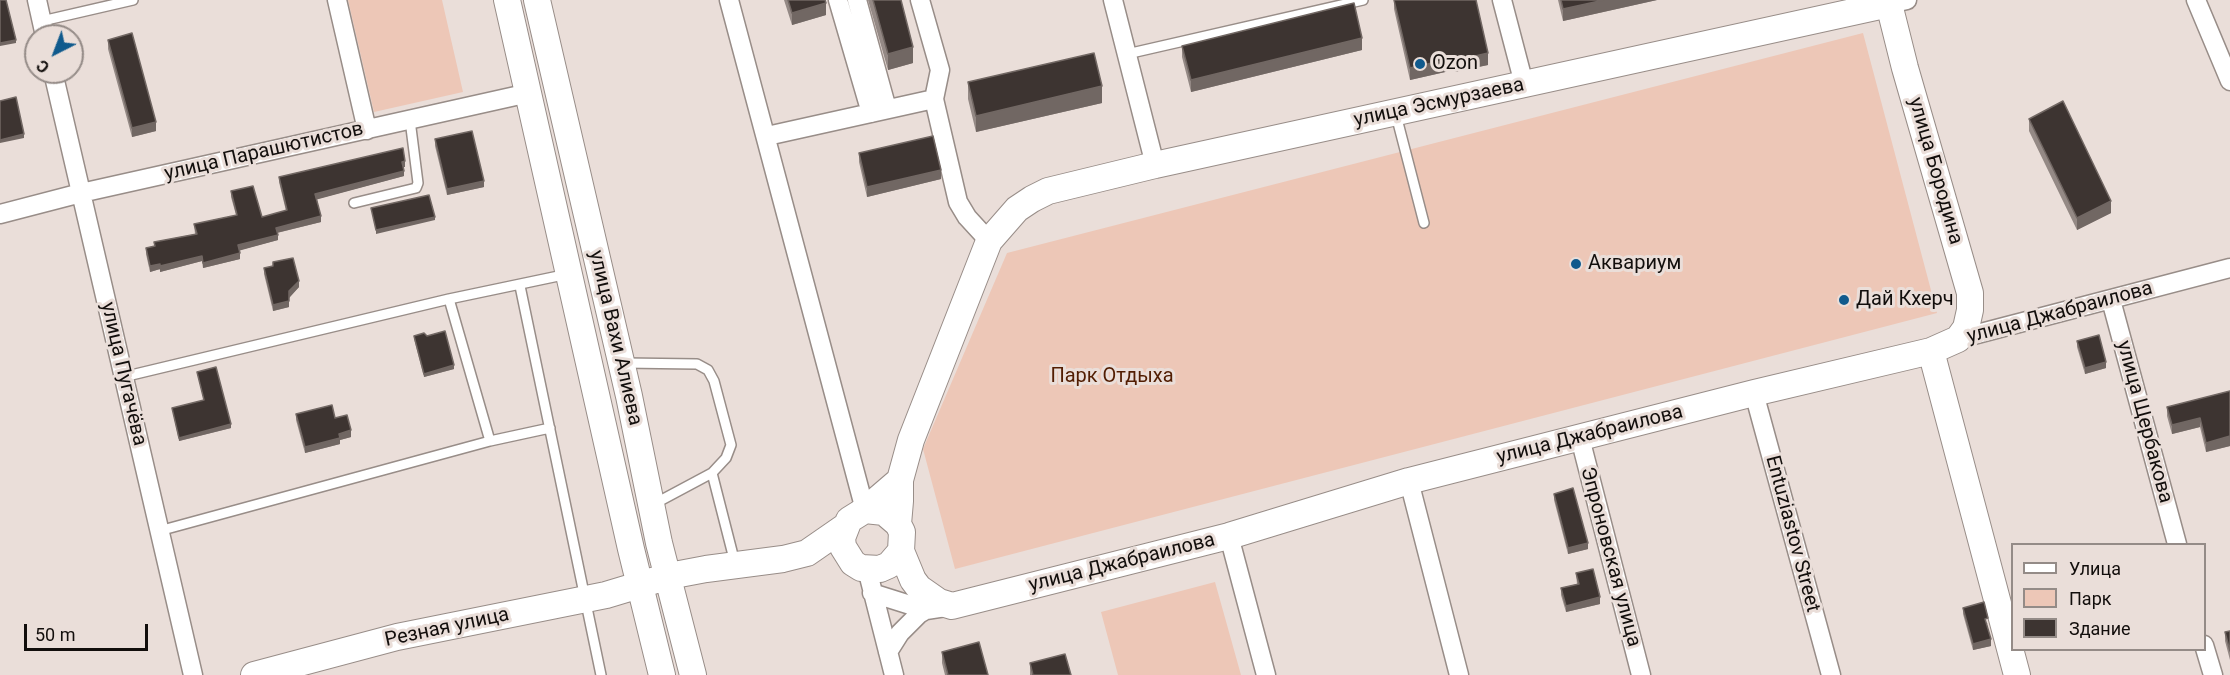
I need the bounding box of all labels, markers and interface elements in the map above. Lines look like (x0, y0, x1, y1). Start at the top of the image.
north arrow (24, 24, 84, 84)
place label: Ozon (1432, 52, 1478, 76)
text: С (33, 56, 53, 77)
marker: Ozon (1413, 57, 1427, 71)
street label: улица Эсмурзаева (1352, 73, 1526, 133)
street label: улица Бородина (1903, 95, 1967, 247)
street label: улица Парашютистов (162, 117, 366, 187)
street label: улица Вахи Алиева (583, 248, 647, 428)
place label: Аквариум (1588, 252, 1681, 276)
marker: Аквариум (1569, 257, 1583, 271)
street label: улица Джабраилова (1965, 277, 2155, 349)
place label: Дай Кхерч (1856, 288, 1954, 312)
marker: Дай Кхерч (1837, 293, 1851, 307)
street label: улица Пугачёва (95, 300, 151, 448)
street label: улица Щербакова (2111, 338, 2177, 506)
park label: Парк Отдыха (1050, 365, 1174, 389)
street label: улица Джабраилова (1494, 400, 1686, 470)
street label: Entuziastov Street (1760, 453, 1824, 615)
street label: Эпроновская улица (1574, 465, 1646, 649)
street label: улица Джабраилова (1026, 528, 1218, 598)
legend (2011, 543, 2206, 651)
text: Улица (2069, 558, 2121, 579)
text: Парк (2069, 588, 2111, 609)
street label: Резная улица (383, 603, 511, 653)
scale bar (27, 612, 152, 650)
text: Здание (2069, 618, 2131, 639)
text: 50 m (35, 624, 75, 645)

